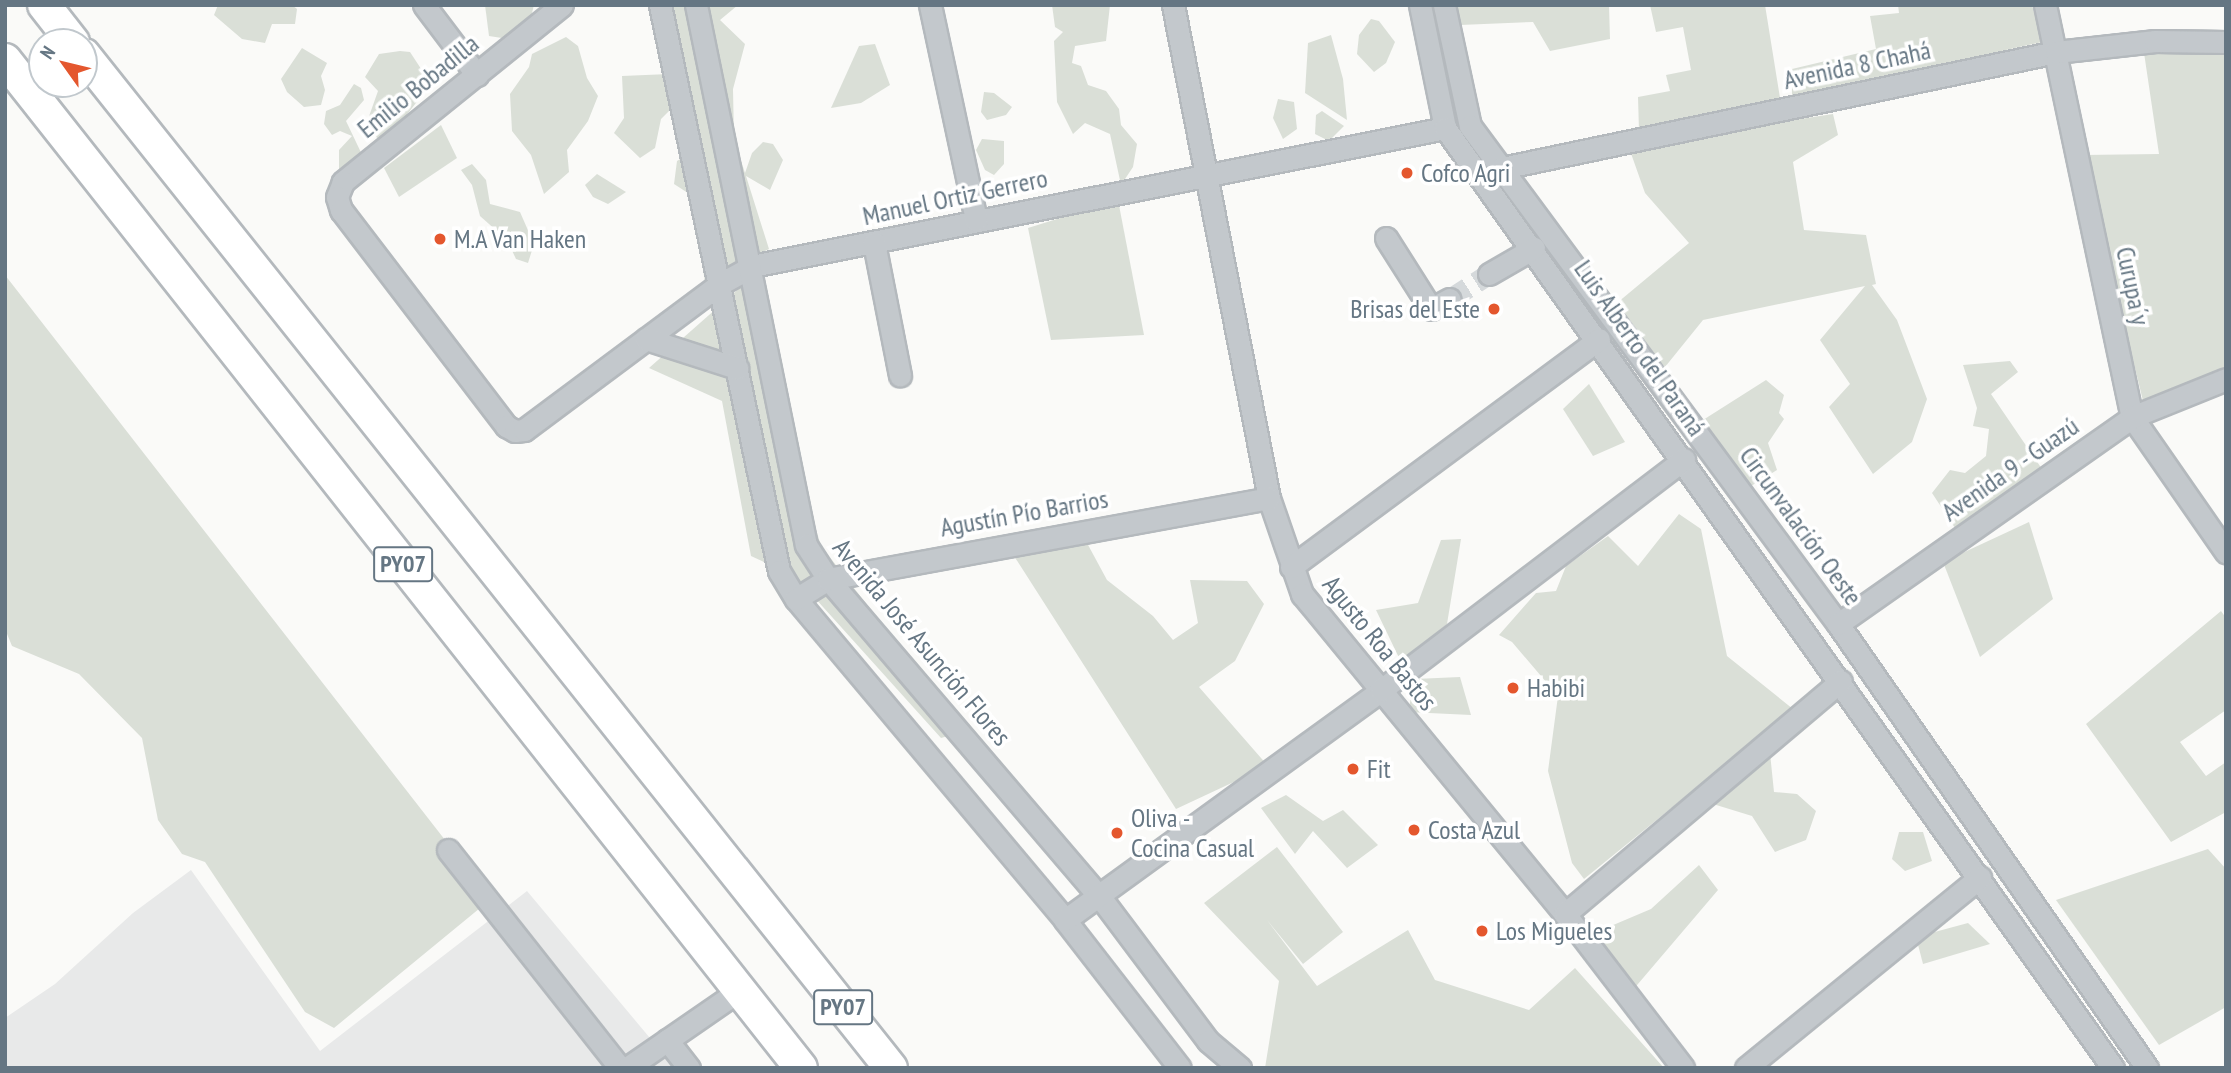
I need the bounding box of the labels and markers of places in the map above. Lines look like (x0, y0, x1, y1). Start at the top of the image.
place label: Cofco Agri (1421, 157, 1511, 189)
marker: Cofco Agri (1399, 165, 1415, 181)
place label: M.A Van Haken (454, 223, 588, 255)
marker: M.A Van Haken (432, 231, 448, 247)
place label: Brisas del Este (1350, 293, 1480, 325)
marker: Brisas del Este (1486, 301, 1502, 317)
place label: Habibi (1527, 672, 1585, 704)
marker: Habibi (1505, 680, 1521, 696)
place label: Fit (1367, 753, 1391, 785)
marker: Fit (1345, 761, 1361, 777)
place label: Oliva - Cocina Casual (1131, 802, 1254, 864)
place label: Costa Azul (1428, 814, 1521, 846)
marker: Costa Azul (1406, 822, 1422, 838)
marker: Oliva - Cocina Casual (1109, 825, 1125, 841)
place label: Los Migueles (1496, 915, 1612, 947)
marker: Los Migueles (1474, 923, 1490, 939)

